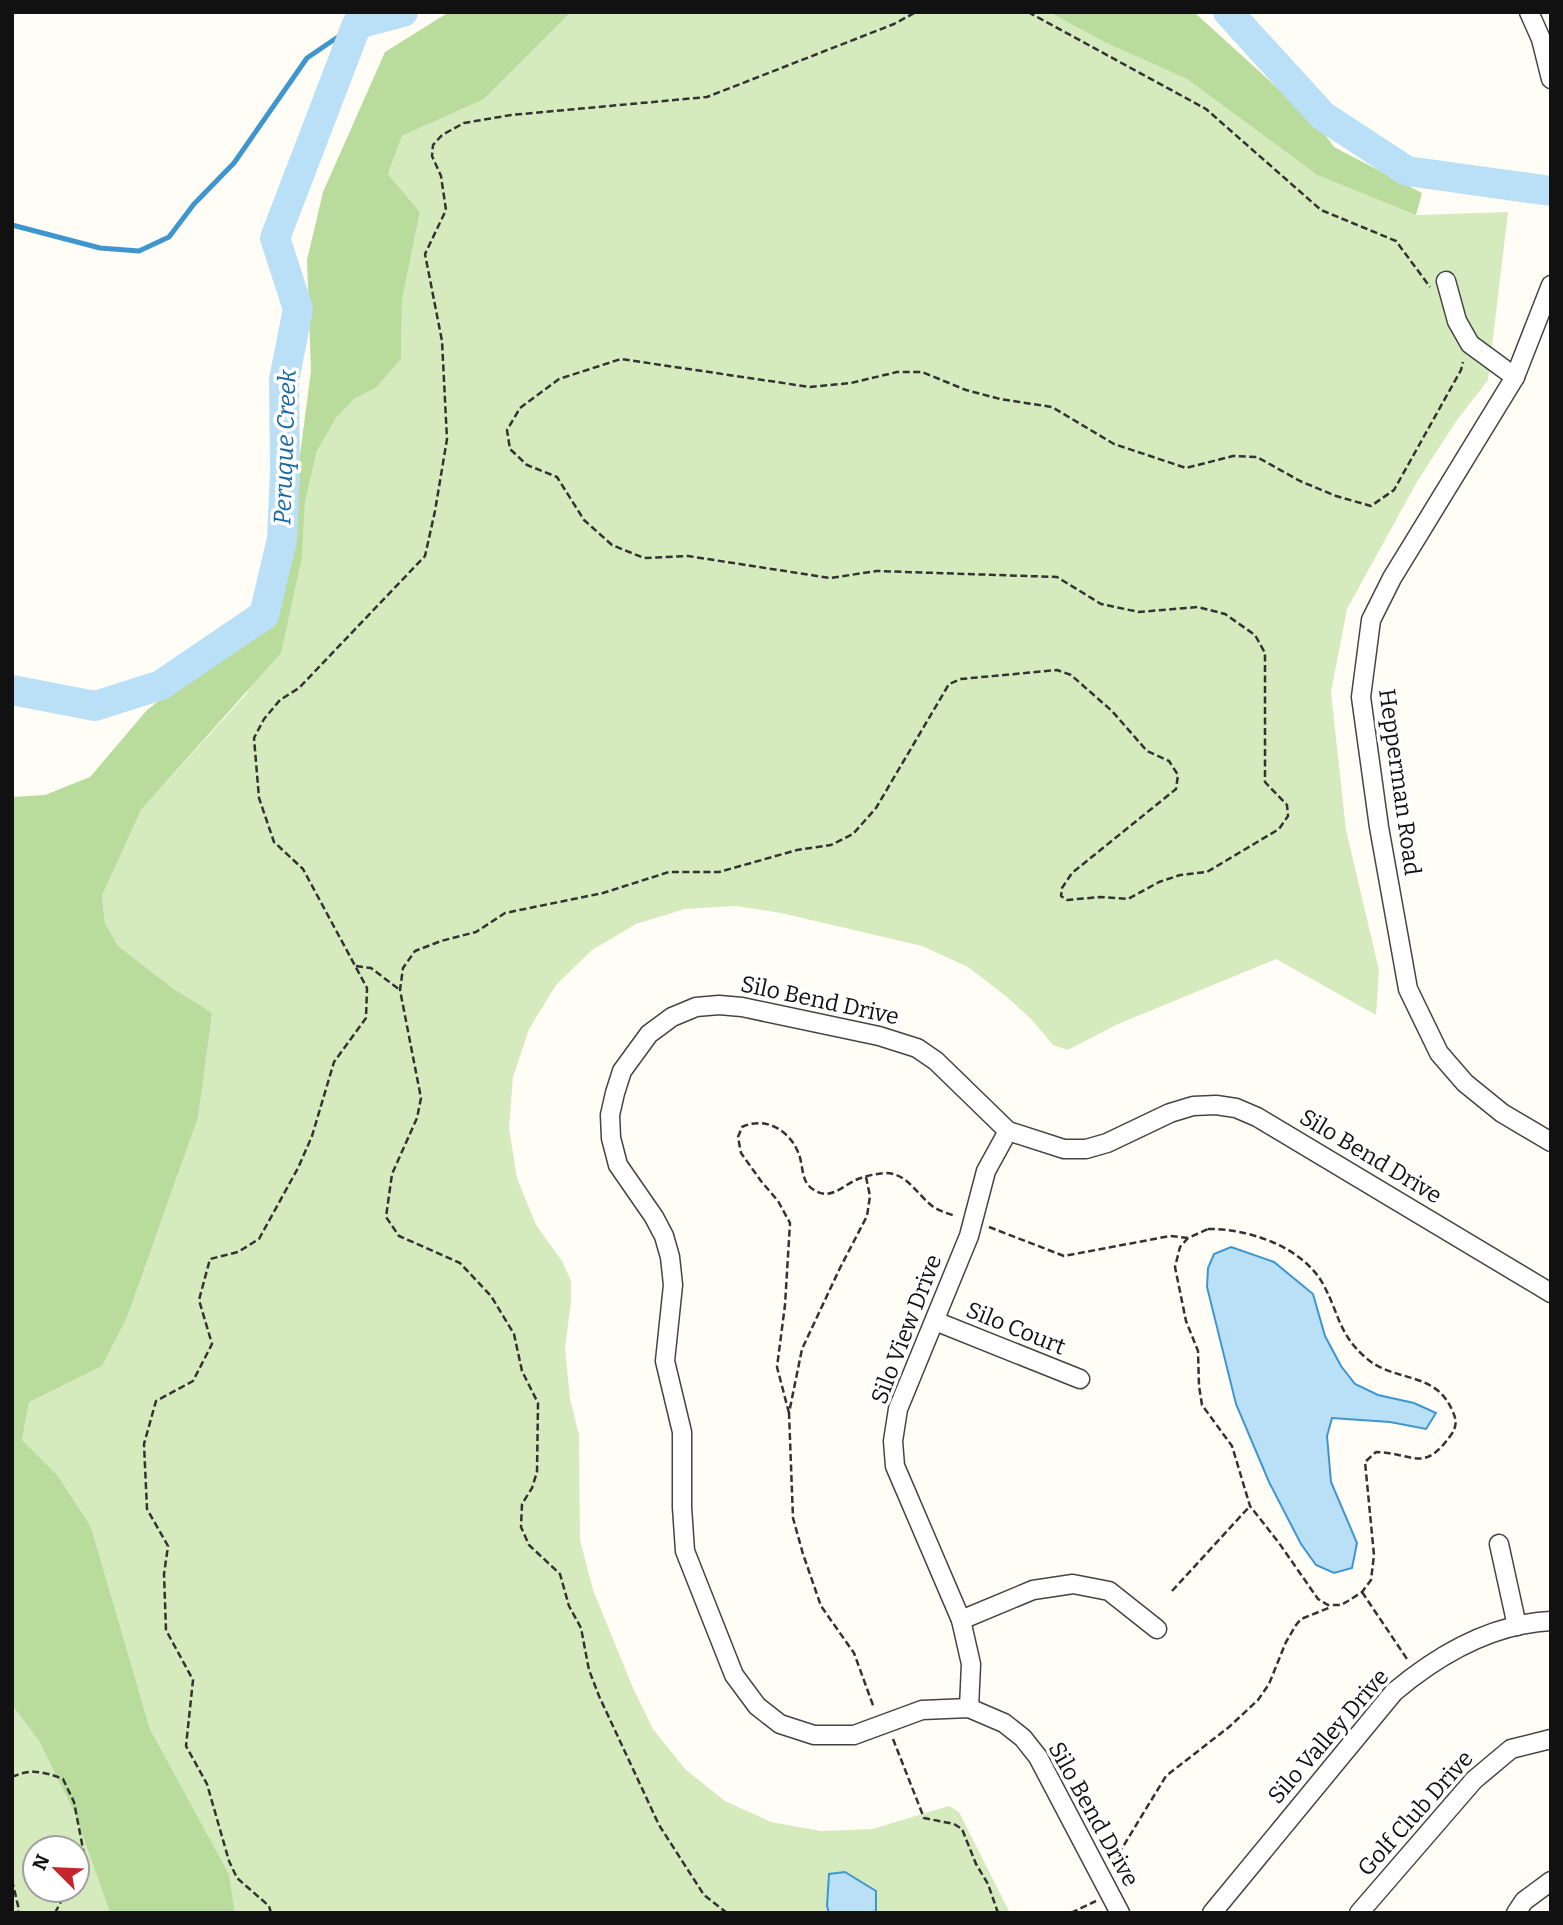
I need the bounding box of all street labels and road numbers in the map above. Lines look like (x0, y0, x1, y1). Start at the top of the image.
street label: Hepperman Road (1373, 687, 1427, 877)
street label: Silo Bend Drive (738, 970, 902, 1030)
street label: Silo Bend Drive (1295, 1103, 1447, 1209)
street label: Silo View Drive (865, 1250, 947, 1408)
street label: Silo Court (962, 1295, 1070, 1361)
street label: Silo Valley Drive (1262, 1663, 1394, 1809)
street label: Silo Bend Drive (1043, 1737, 1145, 1891)
street label: Golf Club Drive (1351, 1745, 1479, 1881)

